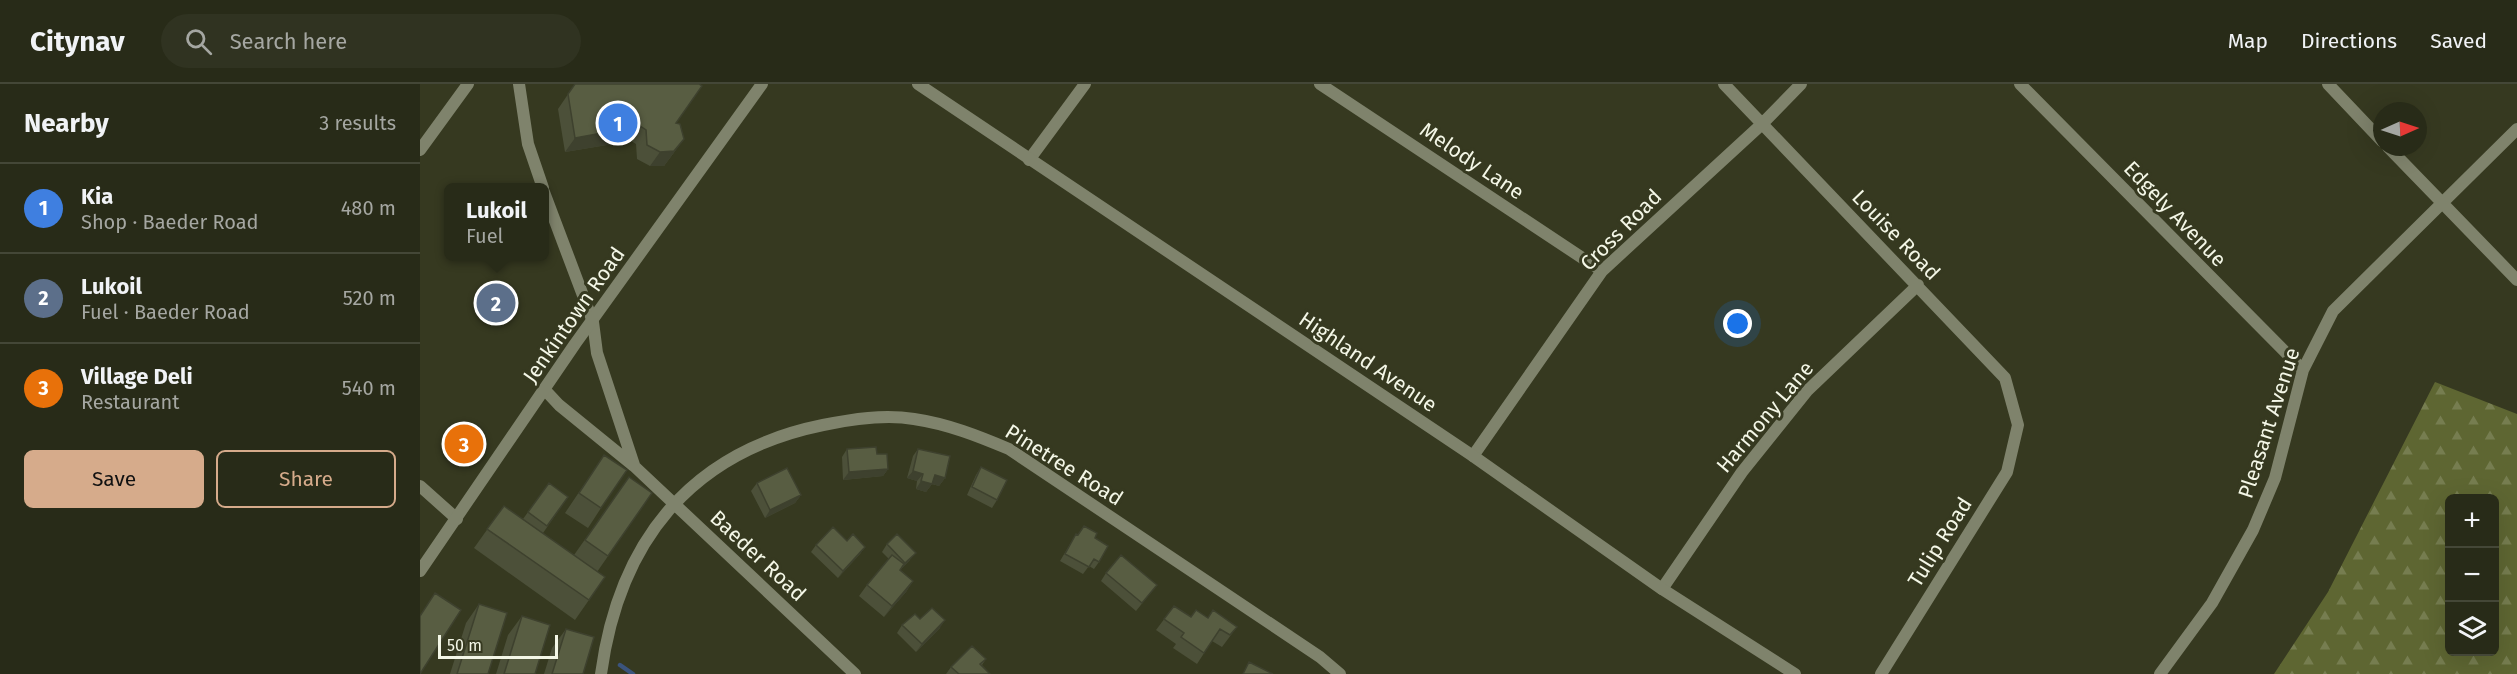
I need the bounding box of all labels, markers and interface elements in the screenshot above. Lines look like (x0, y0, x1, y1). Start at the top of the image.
search box (161, 14, 581, 68)
text: Citynav (30, 25, 125, 58)
icon: search (182, 25, 215, 58)
text: Search here (230, 28, 347, 55)
text: Map (2228, 28, 2268, 54)
text: Directions (2301, 28, 2397, 54)
text: Saved (2430, 28, 2487, 54)
pin: 1 (598, 100, 638, 146)
north arrow (2373, 102, 2427, 156)
text: Nearby (24, 108, 109, 139)
text: 3 results (319, 111, 396, 135)
street label: Melody Lane (1415, 117, 1529, 205)
street label: Edgely Avenue (2118, 156, 2232, 272)
text: Kia (81, 183, 113, 210)
popup (444, 183, 549, 261)
street label: Cross Road (1575, 184, 1667, 276)
street label: Louise Road (1846, 184, 1946, 286)
text: 1 (39, 196, 48, 220)
text: 480 m (341, 196, 396, 220)
text: Lukoil (466, 197, 527, 224)
text: Shop · Baeder Road (81, 210, 259, 234)
text: Fuel (466, 224, 503, 248)
street label: Jenkintown Road (517, 242, 631, 388)
text: Lukoil (81, 273, 142, 300)
pin: 2 (476, 280, 516, 326)
text: 2 (38, 286, 49, 310)
text: 520 m (343, 286, 396, 310)
text: Fuel · Baeder Road (81, 300, 250, 324)
street label: Highland Avenue (1294, 306, 1442, 418)
your location (1723, 309, 1752, 338)
street label: Pleasant Avenue (2232, 344, 2306, 502)
street label: Harmony Lane (1711, 356, 1819, 478)
text: Village Deli (81, 363, 193, 390)
text: 3 (38, 376, 49, 400)
text: 540 m (342, 376, 396, 400)
text: Restaurant (81, 390, 179, 414)
street label: Pinetree Road (1000, 419, 1128, 511)
pin: 3 (444, 422, 483, 466)
button: Save (24, 450, 204, 508)
button: Share (216, 450, 396, 508)
street label: Tulip Road (1902, 492, 1978, 592)
map controls (2445, 494, 2499, 656)
button: + (2445, 494, 2499, 548)
street label: Baeder Road (705, 505, 811, 607)
button: − (2445, 548, 2499, 602)
button: layers (2445, 602, 2499, 656)
scale bar (438, 632, 558, 660)
text: 50 m (447, 636, 482, 655)

